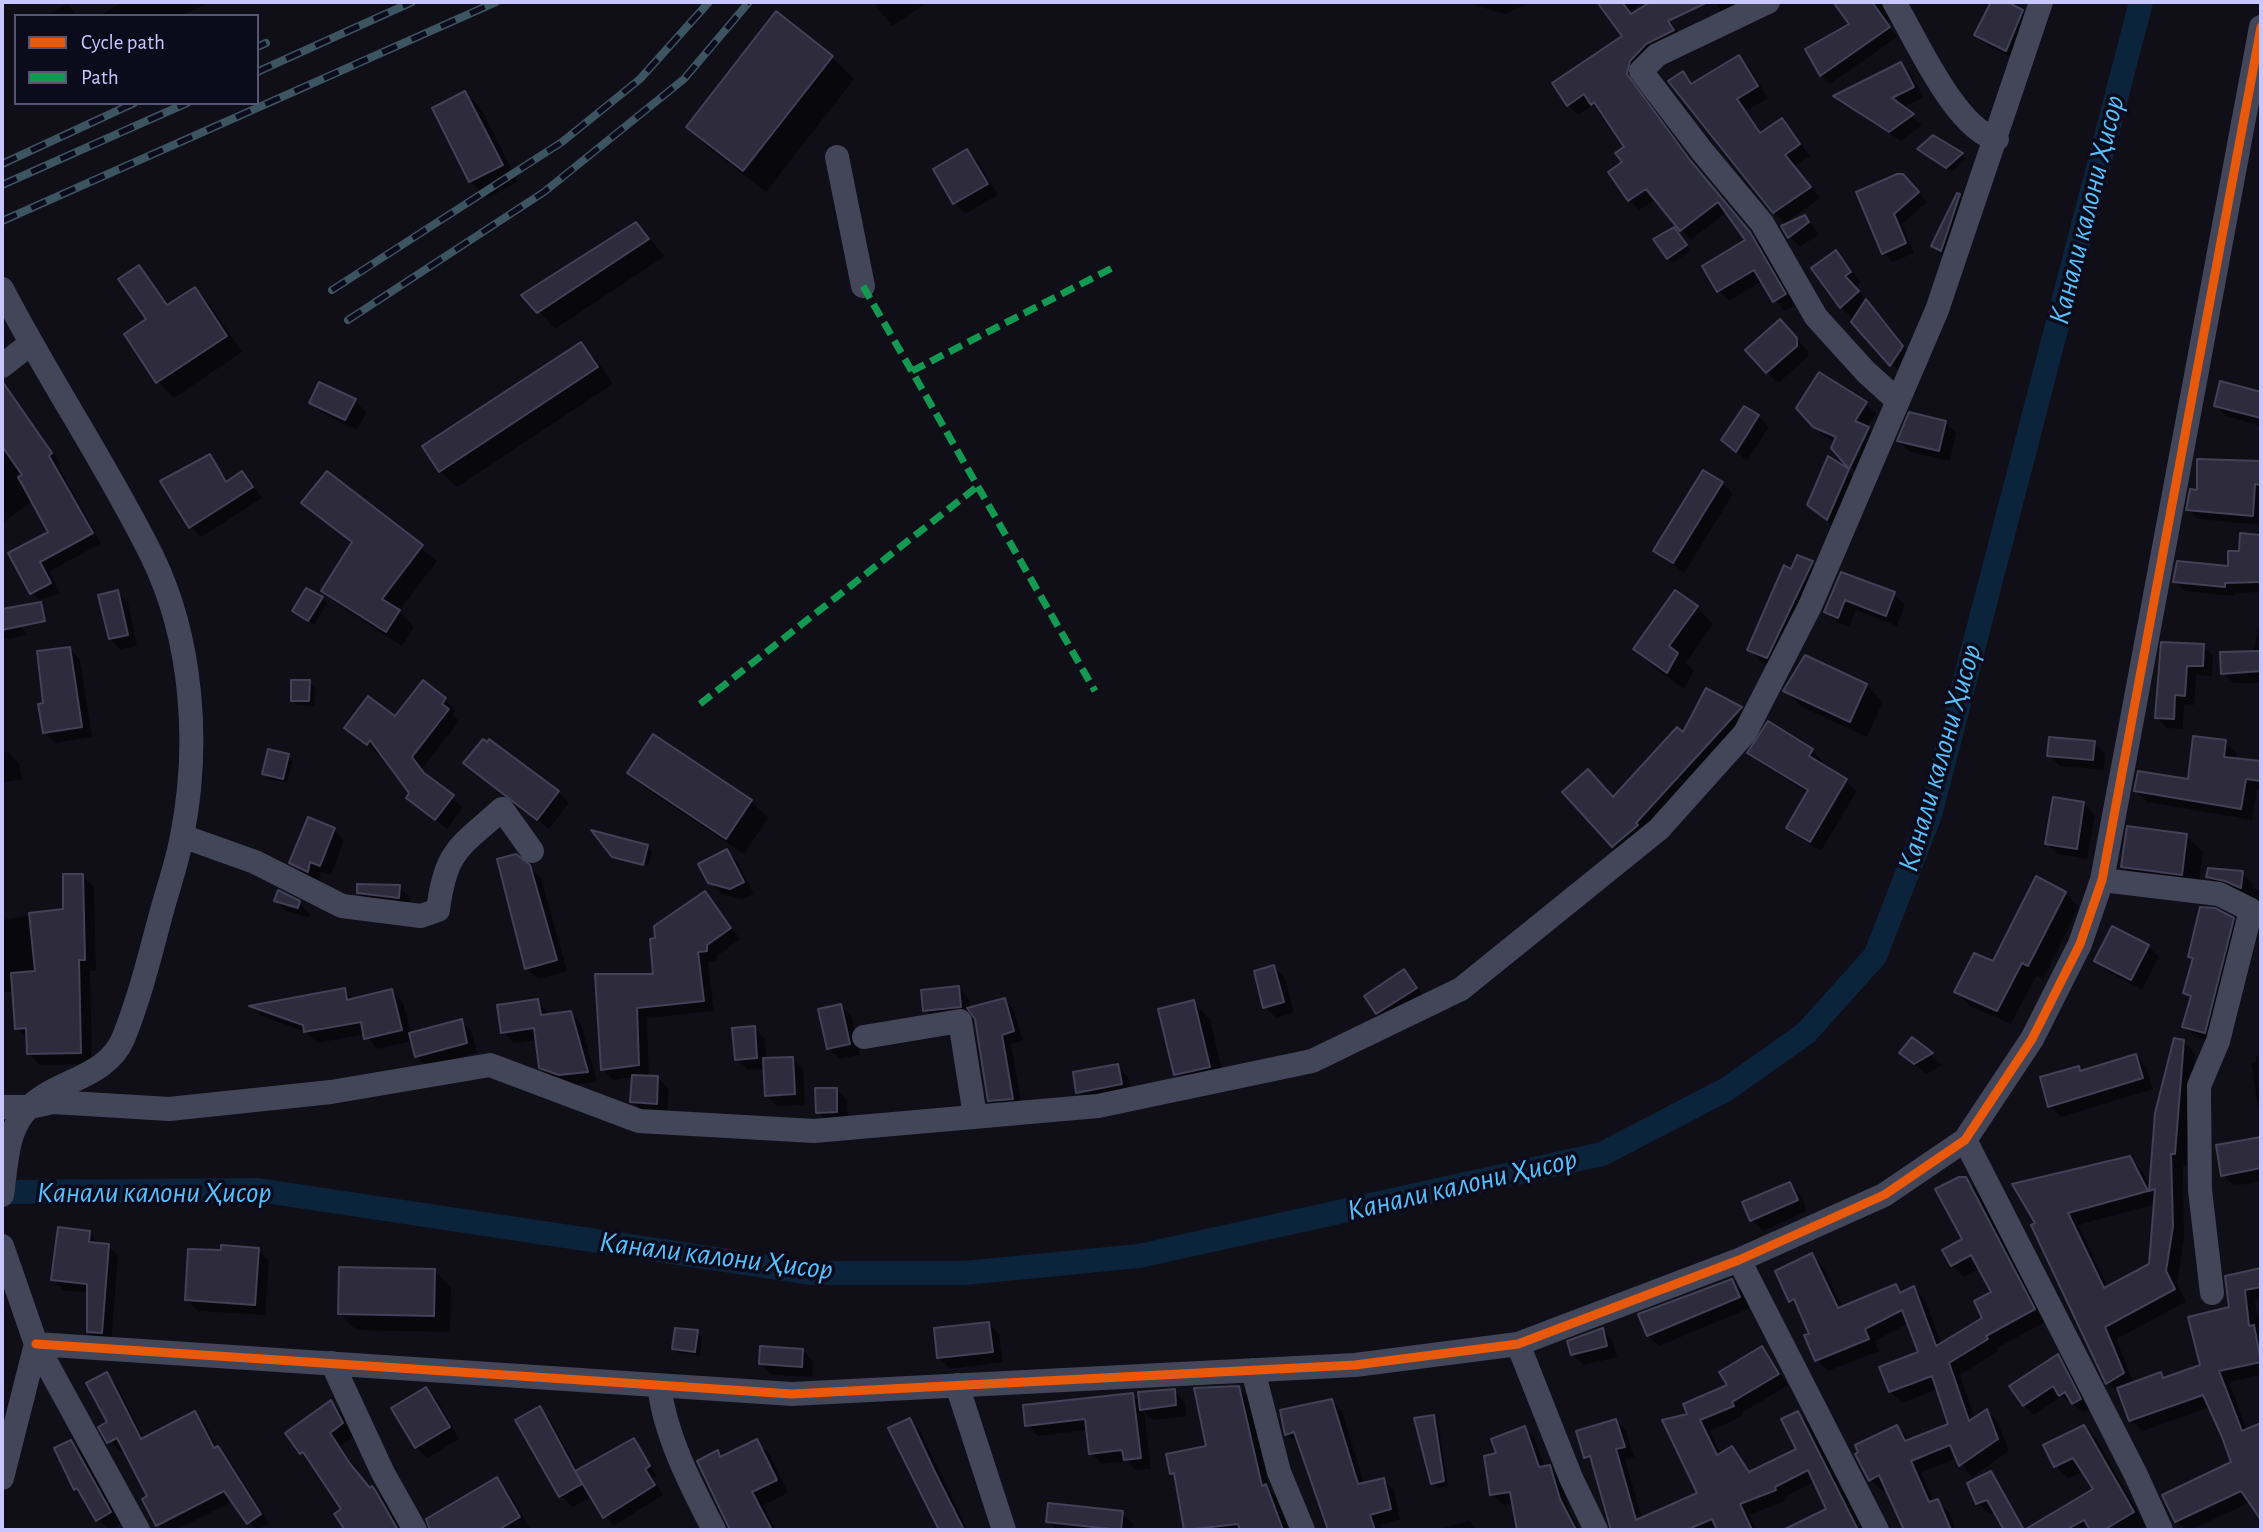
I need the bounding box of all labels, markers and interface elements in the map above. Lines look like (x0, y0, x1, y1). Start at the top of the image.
legend (14, 14, 259, 105)
text: Cycle path (81, 32, 165, 53)
text: Path (81, 67, 119, 88)
water label: Канали калони Ҳисор (2041, 92, 2133, 328)
water label: Канали калони Ҳисор (1890, 640, 1990, 876)
water label: Канали калони Ҳисор (1344, 1141, 1580, 1229)
water label: Канали калони Ҳисор (37, 1175, 271, 1211)
water label: Канали калони Ҳисор (597, 1224, 835, 1288)

